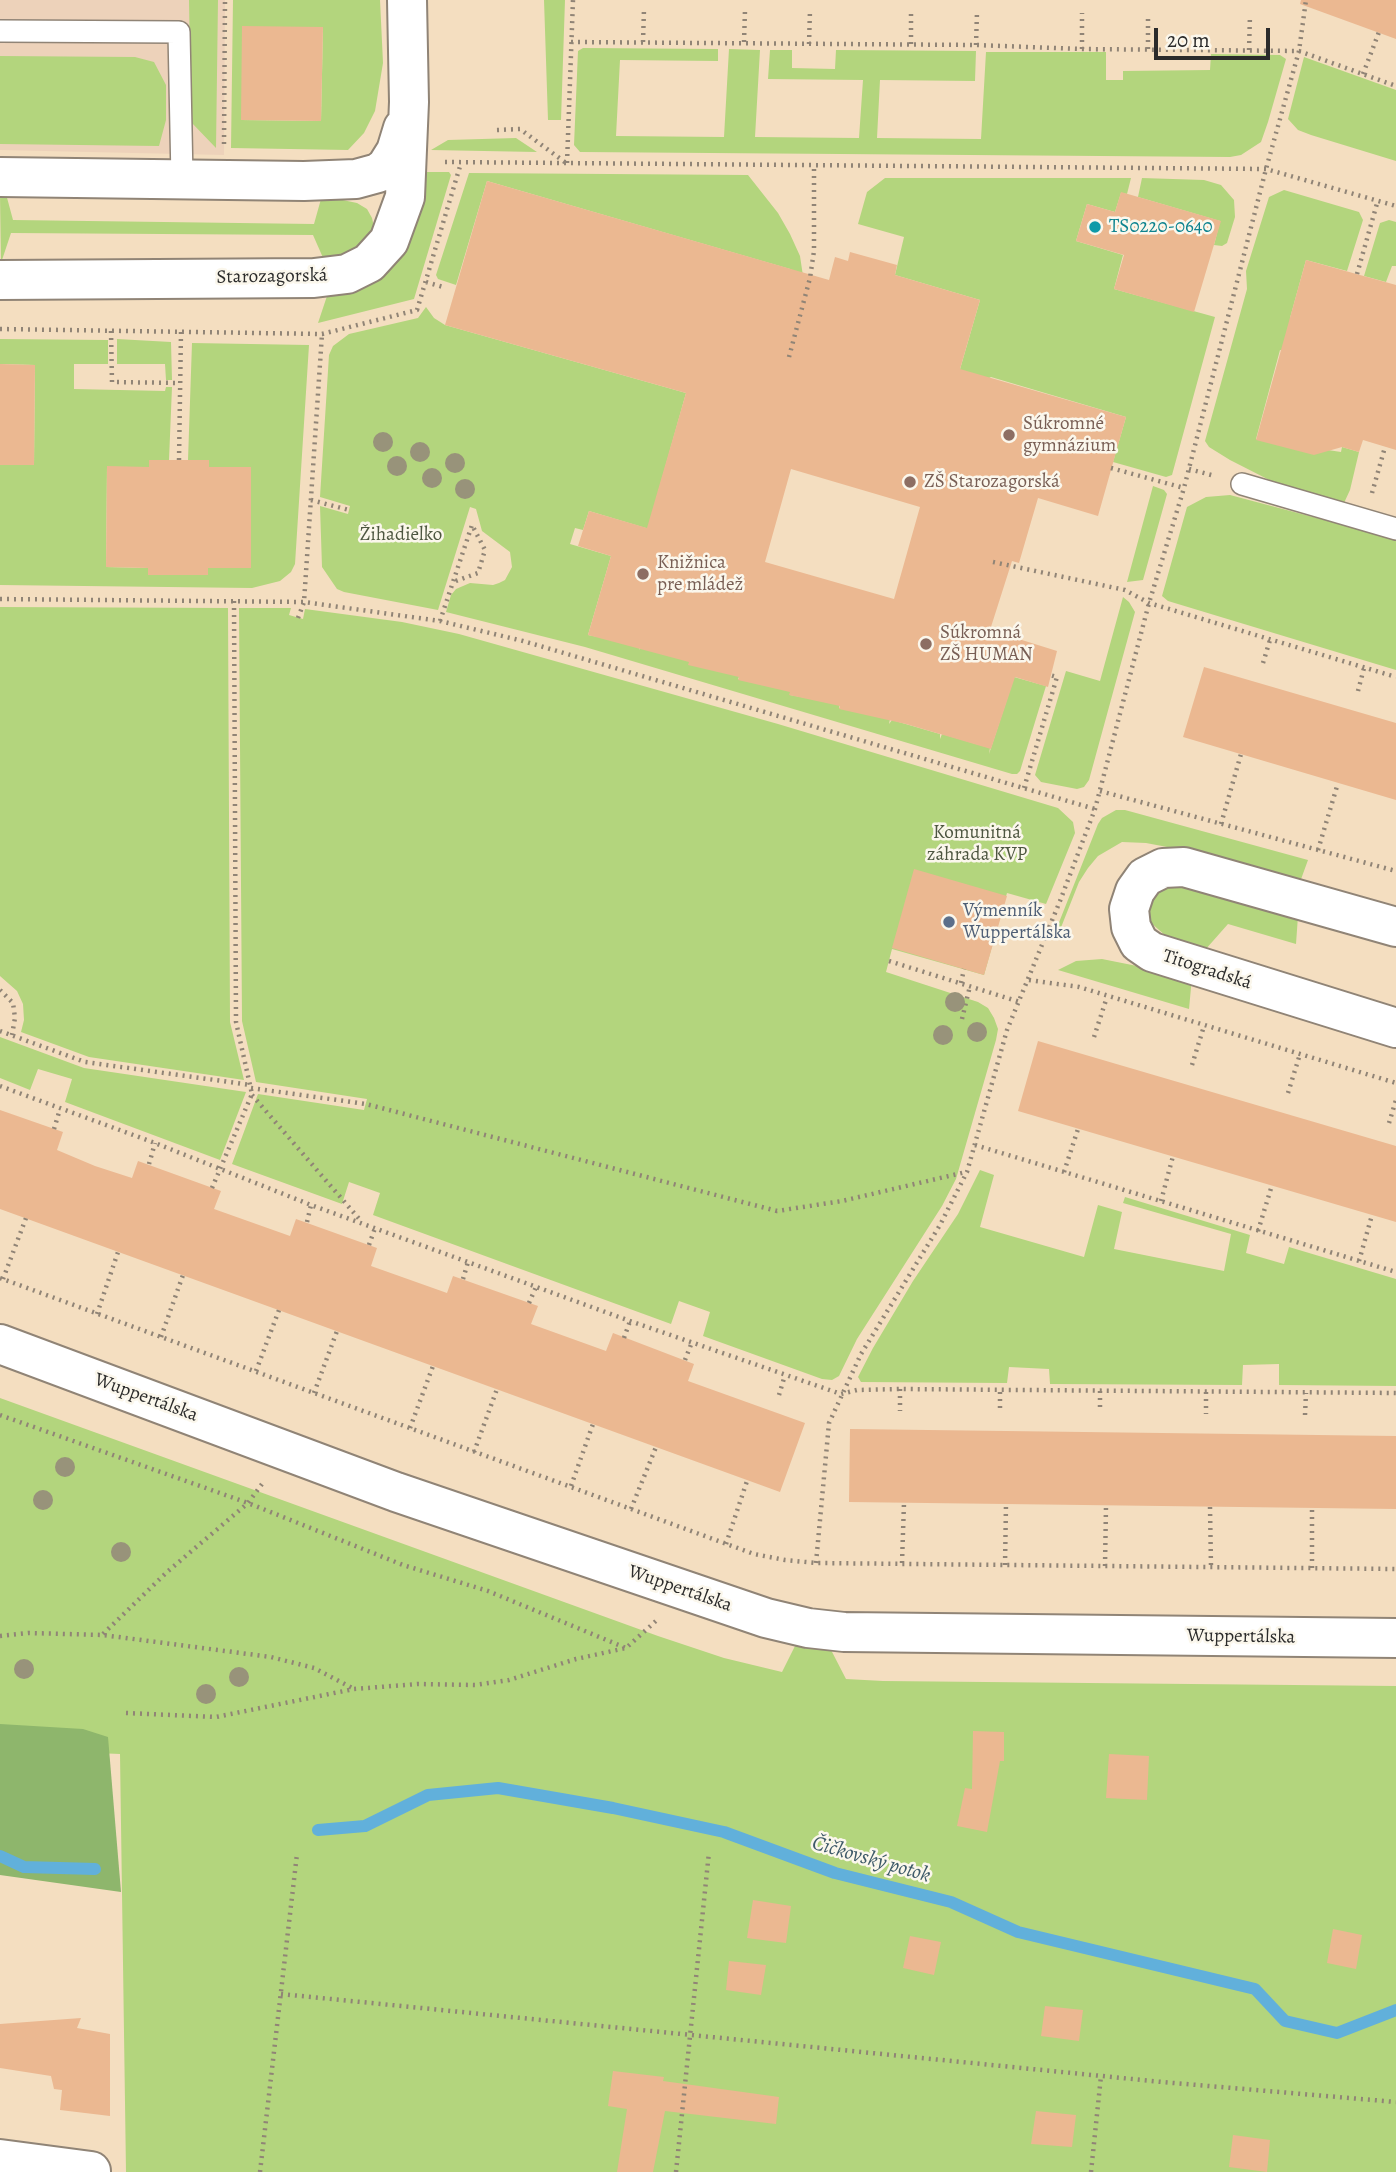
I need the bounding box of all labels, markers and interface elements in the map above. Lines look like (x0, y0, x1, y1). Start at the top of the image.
scale bar (1158, 14, 1274, 58)
text: 20 m (1167, 26, 1210, 54)
place label: TS0220-0640 (1109, 216, 1213, 238)
marker: TS0220-0640 (1087, 219, 1103, 235)
street label: Starozagorská (216, 265, 328, 289)
place label: Súkromné gymnázium (1023, 413, 1116, 457)
marker: Súkromné gymnázium (1001, 427, 1017, 443)
place label: ZŠ Starozagorská (924, 471, 1060, 493)
marker: ZŠ Starozagorská (902, 474, 918, 490)
park label: Žihadielko (360, 524, 442, 546)
place label: Knižnica pre mládež (657, 552, 743, 596)
marker: Knižnica pre mládež (635, 566, 651, 582)
place label: Súkromná ZŠ HUMAN (940, 622, 1033, 666)
marker: Súkromná ZŠ HUMAN (918, 636, 934, 652)
park label: Komunitná záhrada KVP (927, 822, 1027, 866)
place label: Výmenník Wuppertálska (963, 900, 1071, 944)
marker: Výmenník Wuppertálska (941, 914, 957, 930)
street label: Titogradská (1160, 945, 1254, 995)
street label: Wuppertálska (91, 1369, 201, 1427)
street label: Wuppertálska (625, 1561, 735, 1617)
street label: Wuppertálska (1187, 1625, 1295, 1649)
water label: Čičkovský potok (809, 1831, 933, 1889)

